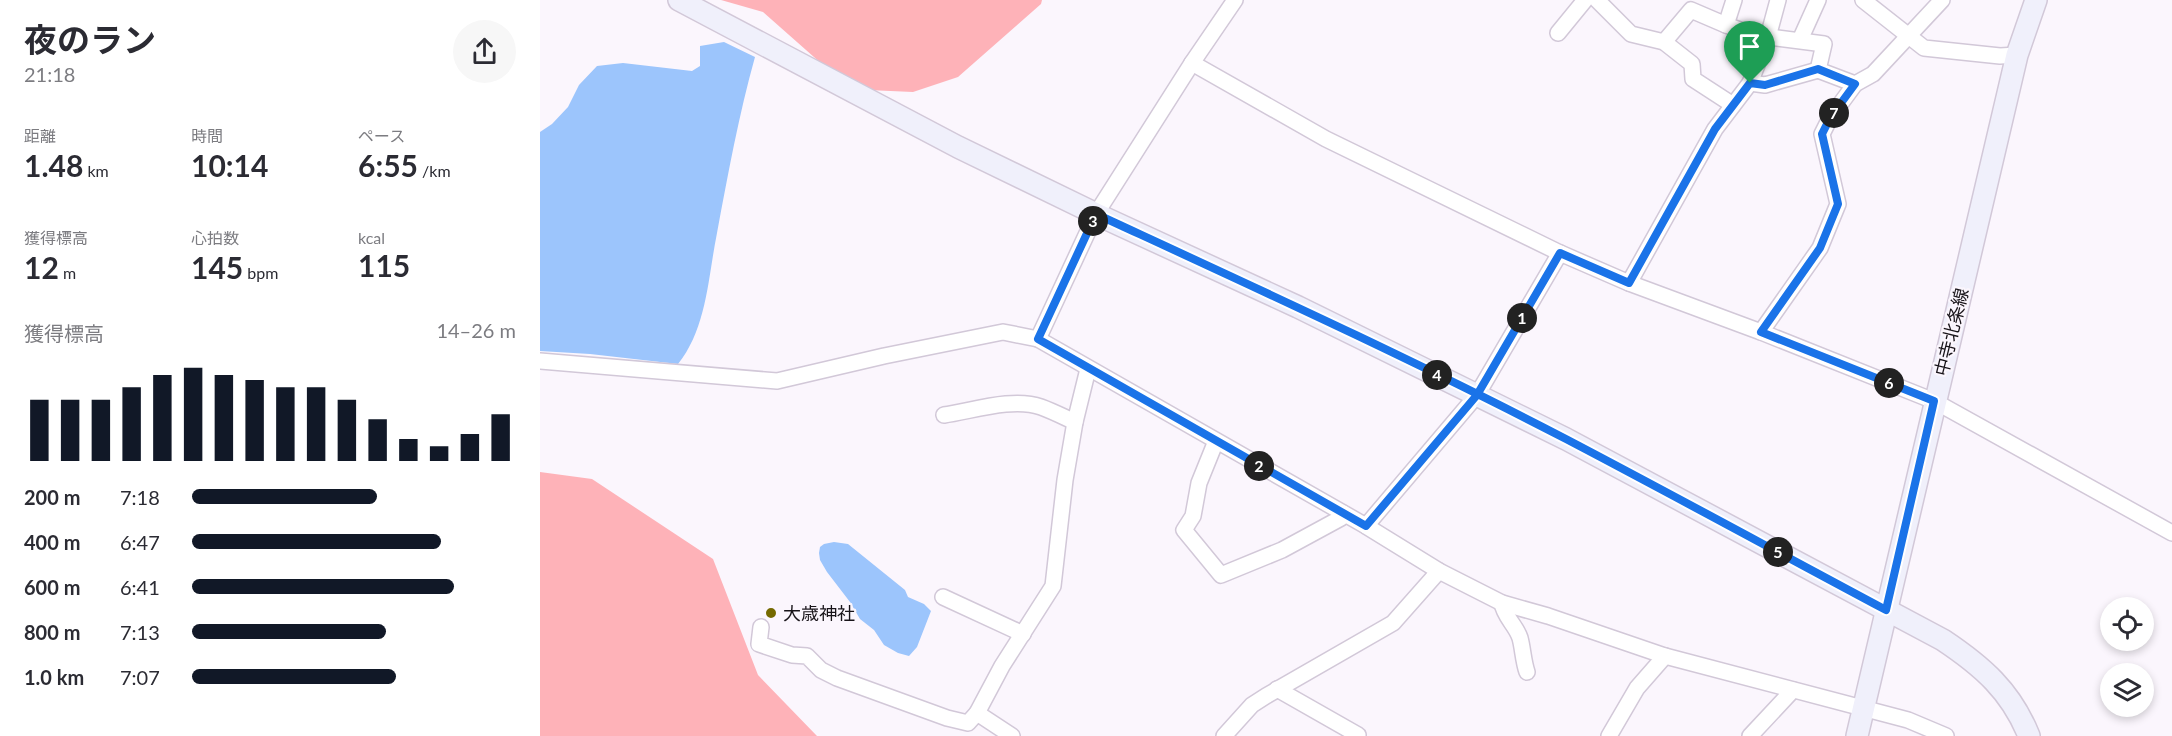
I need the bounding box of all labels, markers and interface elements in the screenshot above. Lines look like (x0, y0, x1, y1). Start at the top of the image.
text: 夜のラン (24, 19, 156, 59)
button: share (453, 20, 516, 83)
pin (1724, 21, 1775, 83)
icon: arrive (1733, 30, 1766, 63)
text: 21:18 (24, 62, 75, 86)
pin: 7 (1819, 98, 1849, 128)
text: 7 (1829, 103, 1839, 122)
text: 距離 (24, 126, 56, 145)
text: 時間 (191, 126, 223, 145)
text: ペース (358, 126, 405, 145)
text: 1.48 (24, 147, 83, 183)
text: 10:14 (191, 147, 268, 183)
text: 6:55 (358, 147, 418, 183)
text: km (83, 161, 109, 180)
text: /km (418, 161, 451, 180)
pin: 3 (1078, 206, 1108, 236)
text: 3 (1088, 211, 1098, 230)
text: 獲得標高 (24, 228, 88, 247)
text: 心拍数 (191, 228, 239, 247)
text: kcal (358, 228, 385, 247)
text: 115 (358, 247, 410, 283)
text: 12 (24, 249, 59, 285)
text: 145 (191, 249, 243, 285)
text: m (59, 263, 76, 282)
text: bpm (243, 263, 278, 282)
street label: 中寺北条線 (1929, 286, 1973, 378)
pin: 1 (1507, 303, 1537, 333)
text: 1 (1517, 308, 1527, 327)
text: 14–26 m (436, 318, 516, 342)
text: 獲得標高 (24, 321, 104, 345)
pin: 4 (1422, 360, 1452, 390)
text: 4 (1432, 365, 1442, 384)
pin: 6 (1874, 368, 1904, 398)
text: 6 (1884, 373, 1894, 392)
pin: 2 (1244, 451, 1274, 481)
text: 2 (1254, 456, 1264, 475)
text: 200 m (24, 485, 80, 509)
text: 7:18 (120, 485, 160, 509)
text: 400 m (24, 530, 80, 554)
text: 6:47 (120, 530, 160, 554)
pin: 5 (1763, 537, 1793, 567)
text: 5 (1773, 542, 1783, 561)
text: 600 m (24, 575, 80, 599)
text: 6:41 (120, 575, 160, 599)
map controls (2100, 597, 2154, 717)
button: locate (2100, 597, 2154, 651)
place label: 大歳神社 (783, 602, 855, 624)
marker: 大歳神社 (764, 606, 778, 620)
text: 800 m (24, 620, 80, 644)
text: 7:13 (120, 620, 160, 644)
button: layers (2100, 663, 2154, 717)
text: 1.0 km (24, 665, 84, 689)
text: 7:07 (120, 665, 160, 689)

